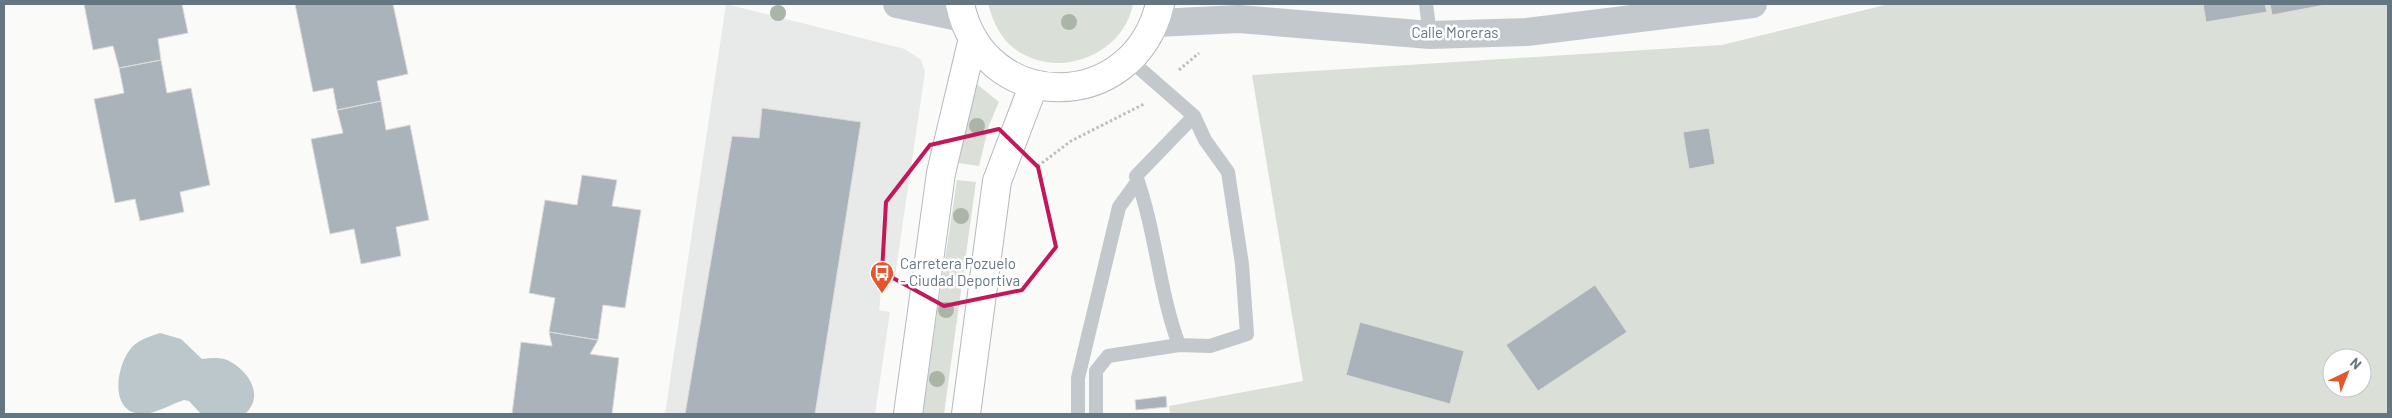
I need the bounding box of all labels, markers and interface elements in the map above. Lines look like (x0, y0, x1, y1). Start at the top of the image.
street label: Calle Moreras (1411, 23, 1499, 41)
place label: Carretera Pozuelo - Ciudad Deportiva (900, 254, 1020, 289)
bus stop icon: Carretera Pozuelo - Ciudad Deportiva (869, 260, 895, 294)
north arrow (2322, 348, 2372, 398)
text: N (2347, 354, 2365, 373)

